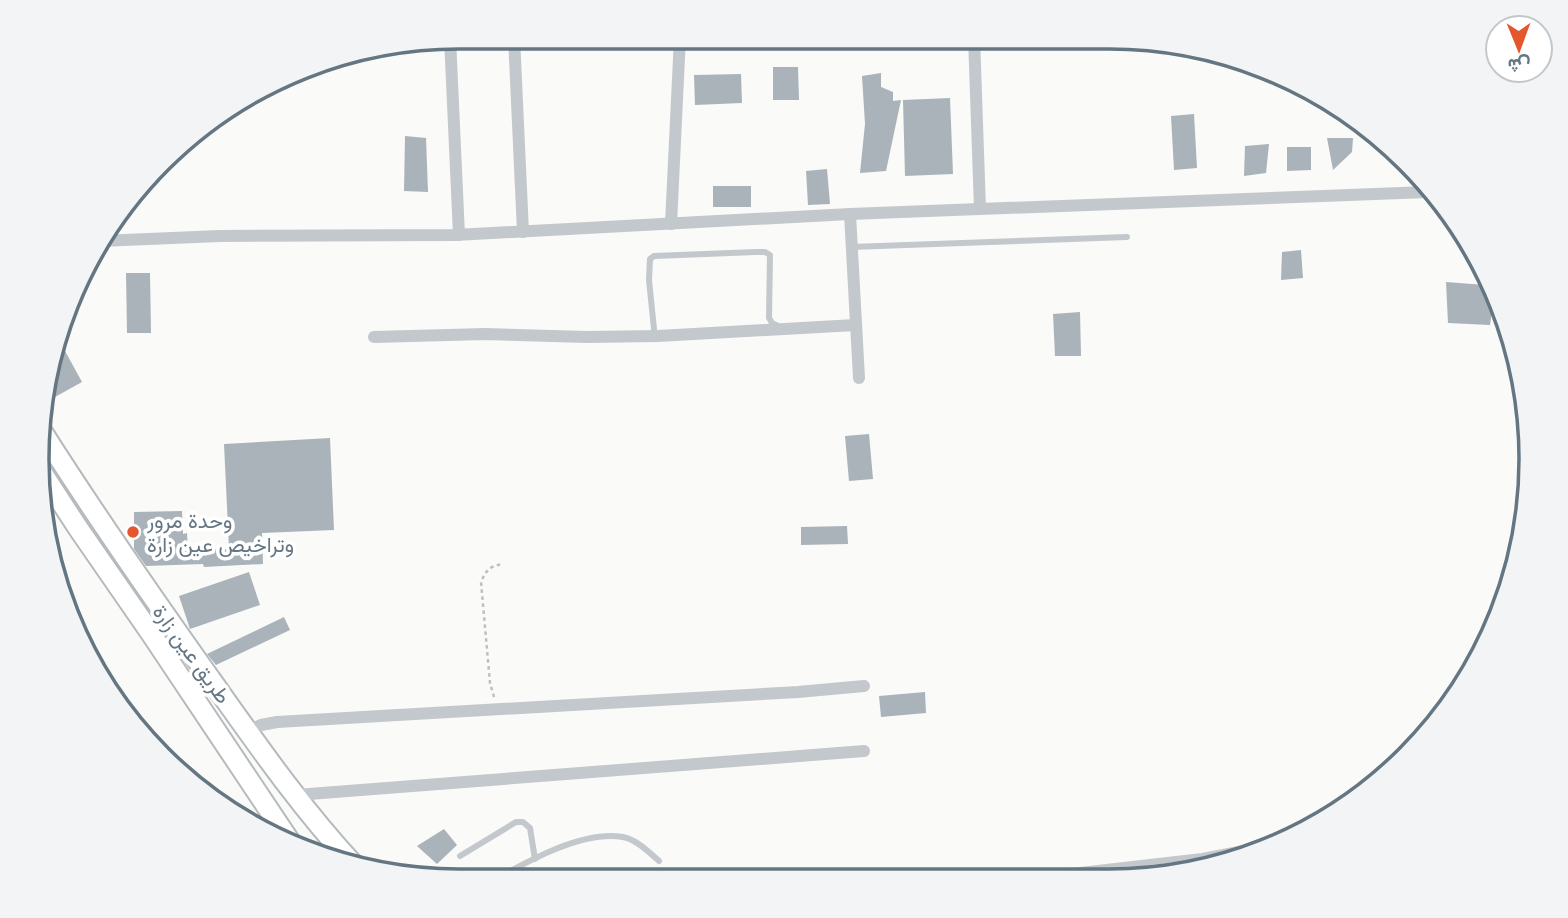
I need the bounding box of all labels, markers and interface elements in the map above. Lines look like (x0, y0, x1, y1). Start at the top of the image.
north arrow (1484, 14, 1554, 84)
text: ش (1508, 54, 1531, 77)
place label: وحدة مرور وتراخيص عين زارة (146, 508, 294, 558)
marker: وحدة مرور وتراخيص عين زارة (125, 524, 141, 540)
street label: طريق عين زارة (147, 600, 236, 709)

